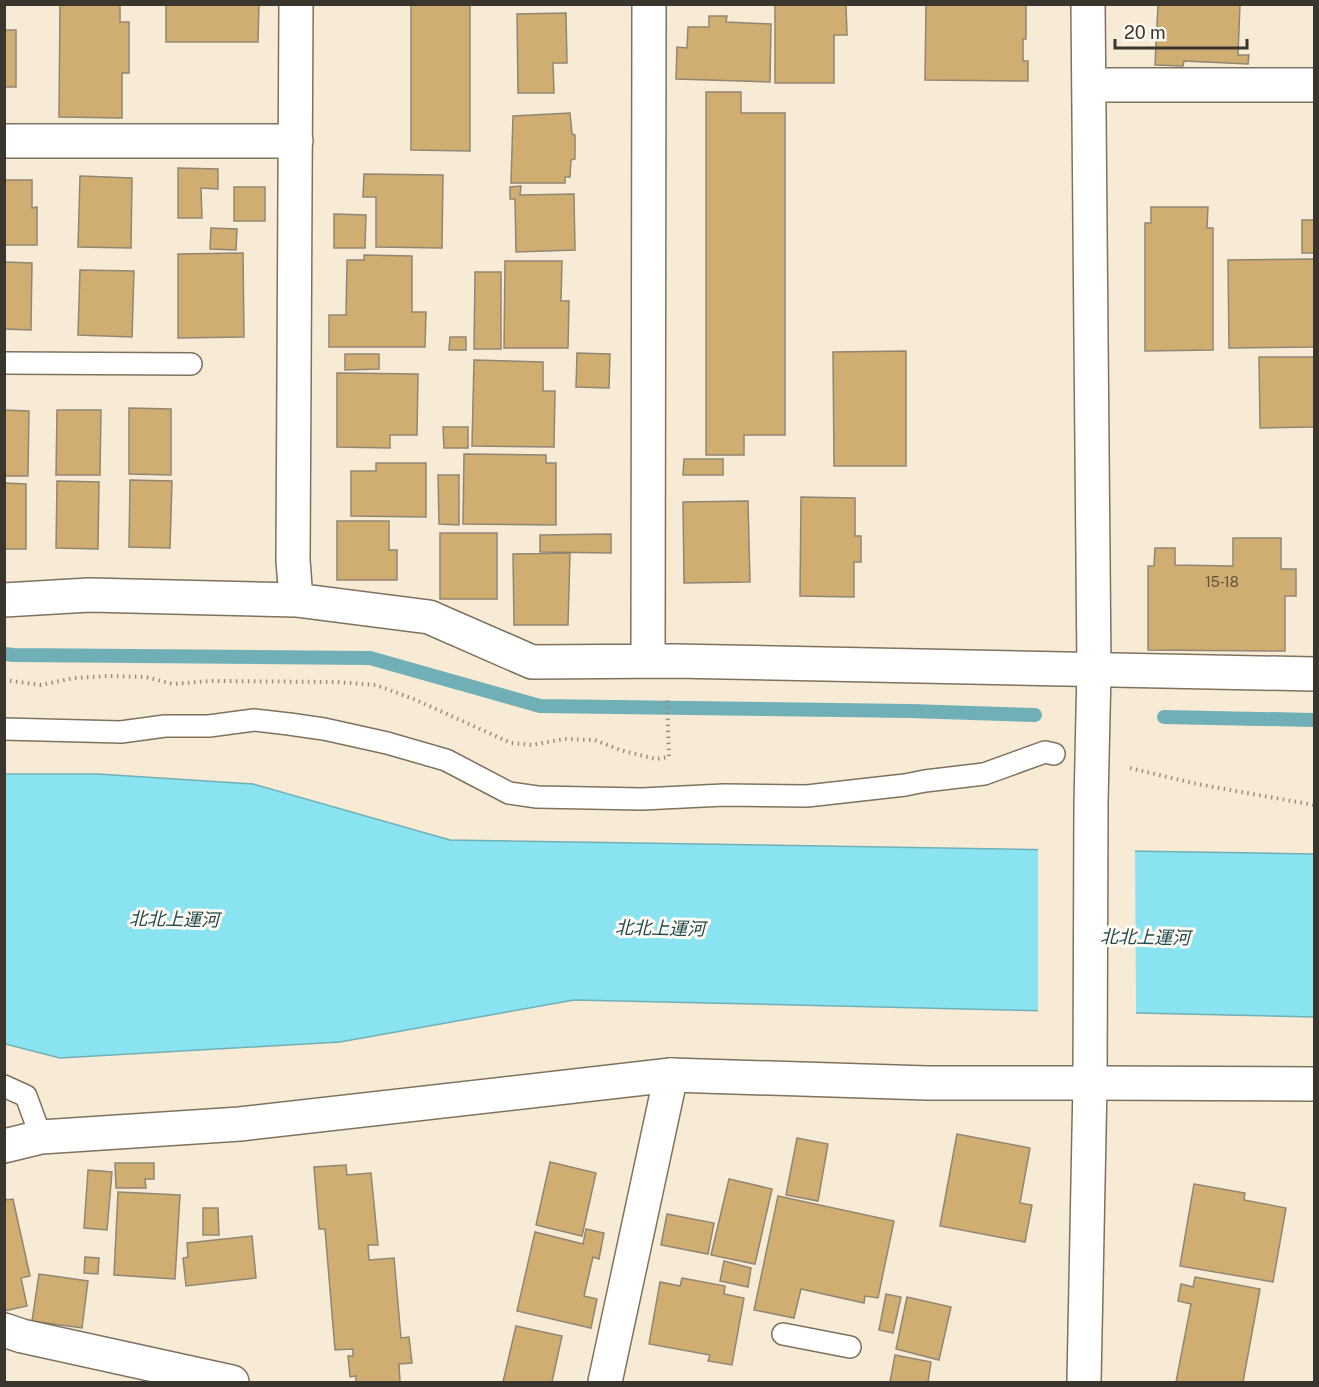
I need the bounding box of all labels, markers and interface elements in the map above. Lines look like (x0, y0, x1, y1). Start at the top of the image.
scale bar (1115, 12, 1247, 50)
text: 20 m (1124, 22, 1166, 43)
house number: 15-18 (1205, 574, 1239, 590)
water label: 北北上運河 (129, 908, 222, 930)
water label: 北北上運河 (615, 917, 708, 939)
water label: 北北上運河 (1100, 926, 1193, 948)

